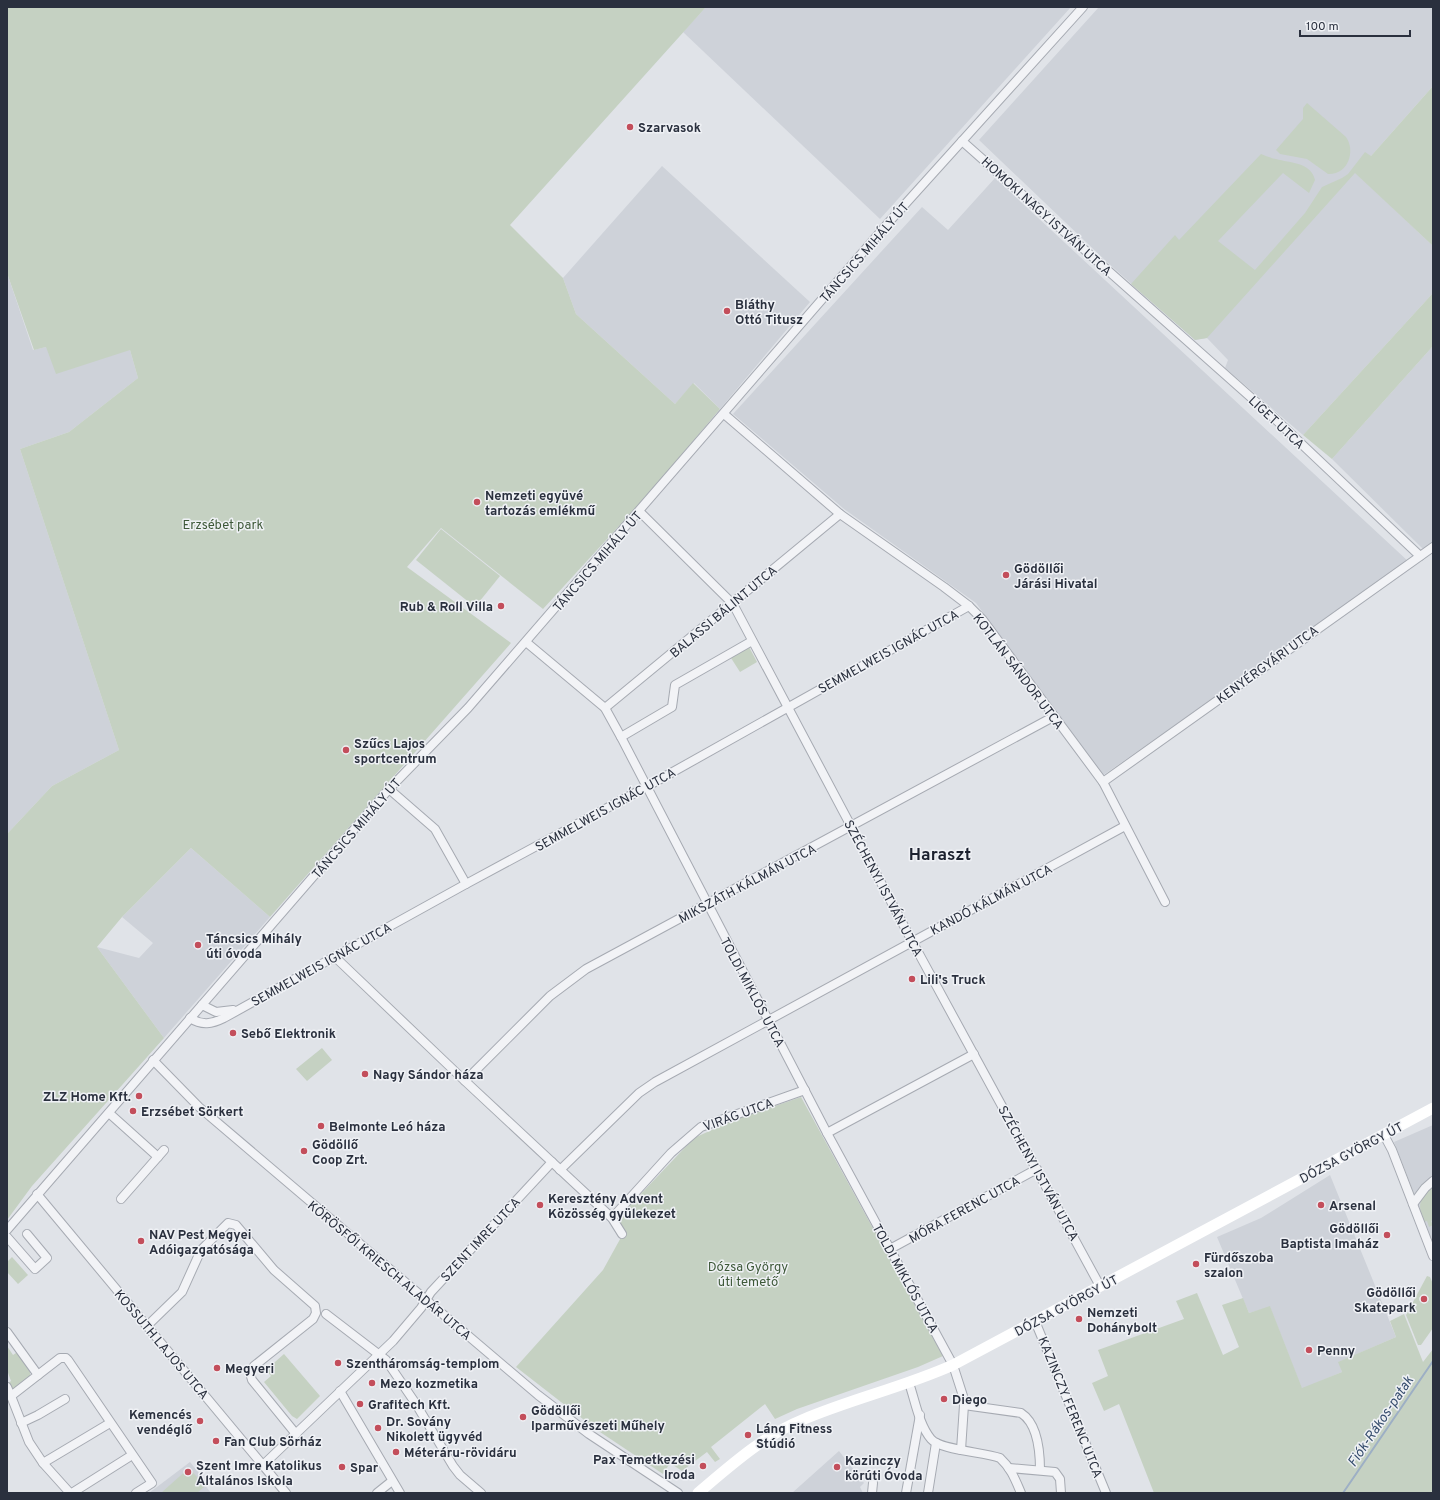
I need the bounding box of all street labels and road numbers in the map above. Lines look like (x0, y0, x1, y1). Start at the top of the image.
street label: HOMOKI NAGY ISTVÁN UTCA (977, 153, 1116, 280)
street label: TÁNCSICS MIHÁLY ÚT (816, 199, 913, 307)
street label: LIGET UTCA (1244, 393, 1307, 454)
street label: TÁNCSICS MIHÁLY ÚT (549, 508, 646, 616)
street label: BALASSI BÁLINT UTCA (666, 561, 781, 662)
street label: SEMMELWEIS IGNÁC UTCA (815, 606, 962, 698)
street label: KOTLÁN SÁNDOR UTCA (969, 610, 1068, 733)
street label: KENYÉRGYÁRI UTCA (1213, 622, 1322, 708)
street label: SEMMELWEIS IGNÁC UTCA (532, 764, 679, 856)
street label: TÁNCSICS MIHÁLY ÚT (308, 775, 405, 883)
street label: SZÉCHENYI ISTVÁN UTCA (839, 817, 927, 960)
street label: MIKSZÁTH KÁLMÁN UTCA (675, 840, 820, 928)
street label: KANDÓ KÁLMÁN UTCA (927, 860, 1056, 940)
street label: SEMMELWEIS IGNÁC UTCA (248, 919, 395, 1011)
street label: TOLDI MIKLÓS UTCA (715, 934, 789, 1051)
street label: VIRÁG UTCA (701, 1094, 776, 1136)
street label: SZÉCHENYI ISTVÁN UTCA (993, 1103, 1083, 1245)
street label: DÓZSA GYÖRGY ÚT (1296, 1118, 1407, 1188)
street label: MÓRA FERENC UTCA (906, 1172, 1023, 1248)
street label: SZENT IMRE UTCA (438, 1195, 525, 1286)
street label: KÖRÖSFŐI KRIESCH ALADÁR UTCA (304, 1197, 475, 1345)
street label: TOLDI MIKLÓS UTCA (868, 1221, 943, 1336)
street label: DÓZSA GYÖRGY ÚT (1011, 1271, 1122, 1341)
street label: KOSSUTH LAJOS UTCA (110, 1287, 211, 1404)
street label: KAZINCZY FERENC UTCA (1033, 1335, 1105, 1481)

